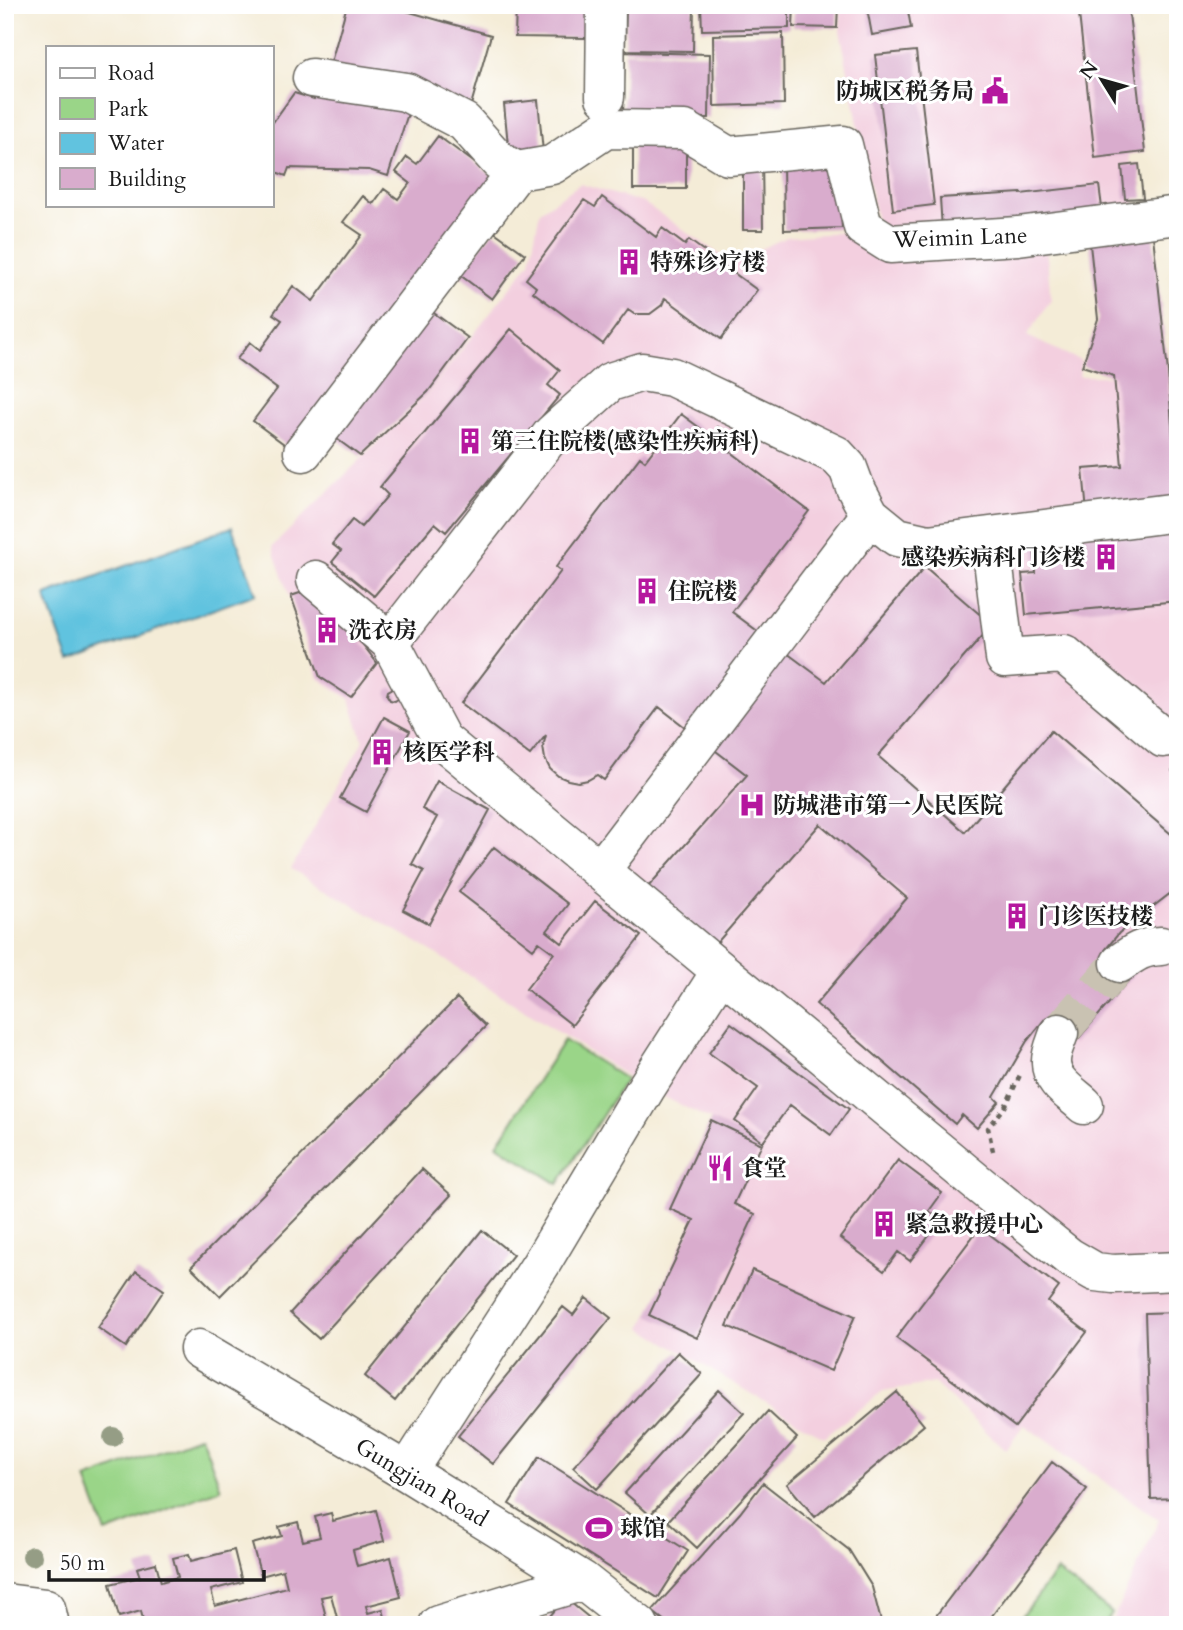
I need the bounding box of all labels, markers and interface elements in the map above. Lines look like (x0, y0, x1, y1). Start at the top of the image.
legend (46, 46, 273, 206)
north arrow (1068, 46, 1138, 116)
text: N (1074, 56, 1105, 85)
text: Road (108, 59, 154, 88)
place label: 防城区税务局 (836, 76, 974, 107)
public building icon: 防城区税务局 (980, 76, 1010, 106)
text: Park (108, 95, 149, 124)
text: Water (107, 129, 164, 158)
text: Building (108, 165, 186, 194)
street label: Weimin Lane (891, 220, 1028, 255)
building icon: 特殊诊疗楼 (614, 247, 644, 277)
place label: 特殊诊疗楼 (650, 247, 765, 278)
building icon: 第三住院楼(感染性疾病科) (455, 426, 485, 456)
place label: 第三住院楼(感染性疾病科) (491, 426, 760, 457)
place label: 感染疾病科门诊楼 (901, 542, 1085, 573)
building icon: 感染疾病科门诊楼 (1091, 542, 1121, 572)
building icon: 住院楼 (632, 576, 662, 606)
place label: 住院楼 (668, 576, 737, 607)
building icon: 洗衣房 (312, 615, 342, 645)
place label: 洗衣房 (348, 615, 417, 646)
building icon: 核医学科 (367, 737, 397, 767)
place label: 核医学科 (403, 737, 495, 768)
hospital icon: 防城港市第一人民医院 (737, 790, 767, 820)
place label: 防城港市第一人民医院 (773, 790, 1003, 821)
building icon: 门诊医技楼 (1002, 901, 1032, 931)
place label: 门诊医技楼 (1038, 901, 1153, 932)
restaurant icon: 食堂 (705, 1153, 735, 1183)
place label: 食堂 (741, 1153, 787, 1184)
building icon: 紧急救援中心 (869, 1209, 899, 1239)
place label: 紧急救援中心 (905, 1209, 1043, 1240)
street label: Gungjian Road (350, 1431, 494, 1535)
sports icon: 球馆 (584, 1513, 614, 1543)
place label: 球馆 (620, 1513, 666, 1544)
scale bar (49, 1539, 264, 1583)
text: 50 m (60, 1549, 105, 1578)

